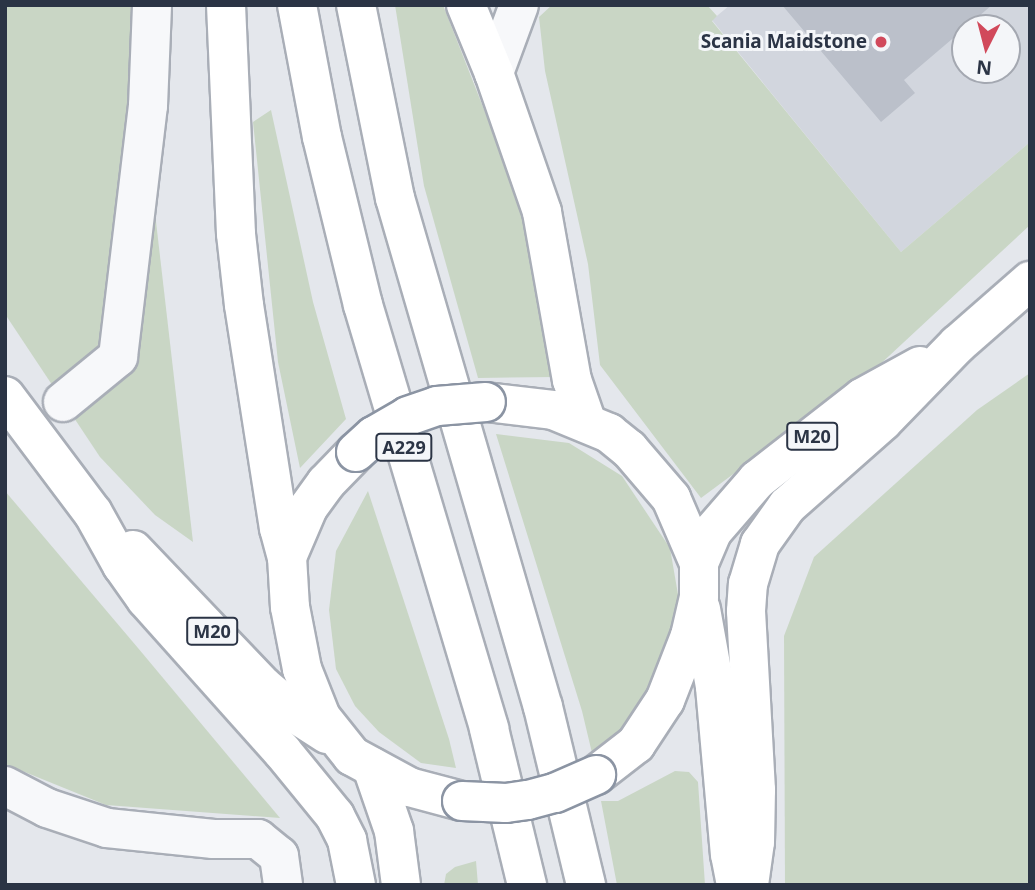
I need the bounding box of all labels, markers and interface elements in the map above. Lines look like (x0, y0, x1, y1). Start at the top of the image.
north arrow (951, 14, 1021, 84)
place label: Scania Maidstone (701, 31, 867, 53)
marker: Scania Maidstone (873, 34, 889, 50)
text: N (975, 54, 993, 82)
road number: M20 (786, 422, 838, 450)
road number: A229 (374, 432, 434, 462)
road number: M20 (186, 616, 238, 646)

